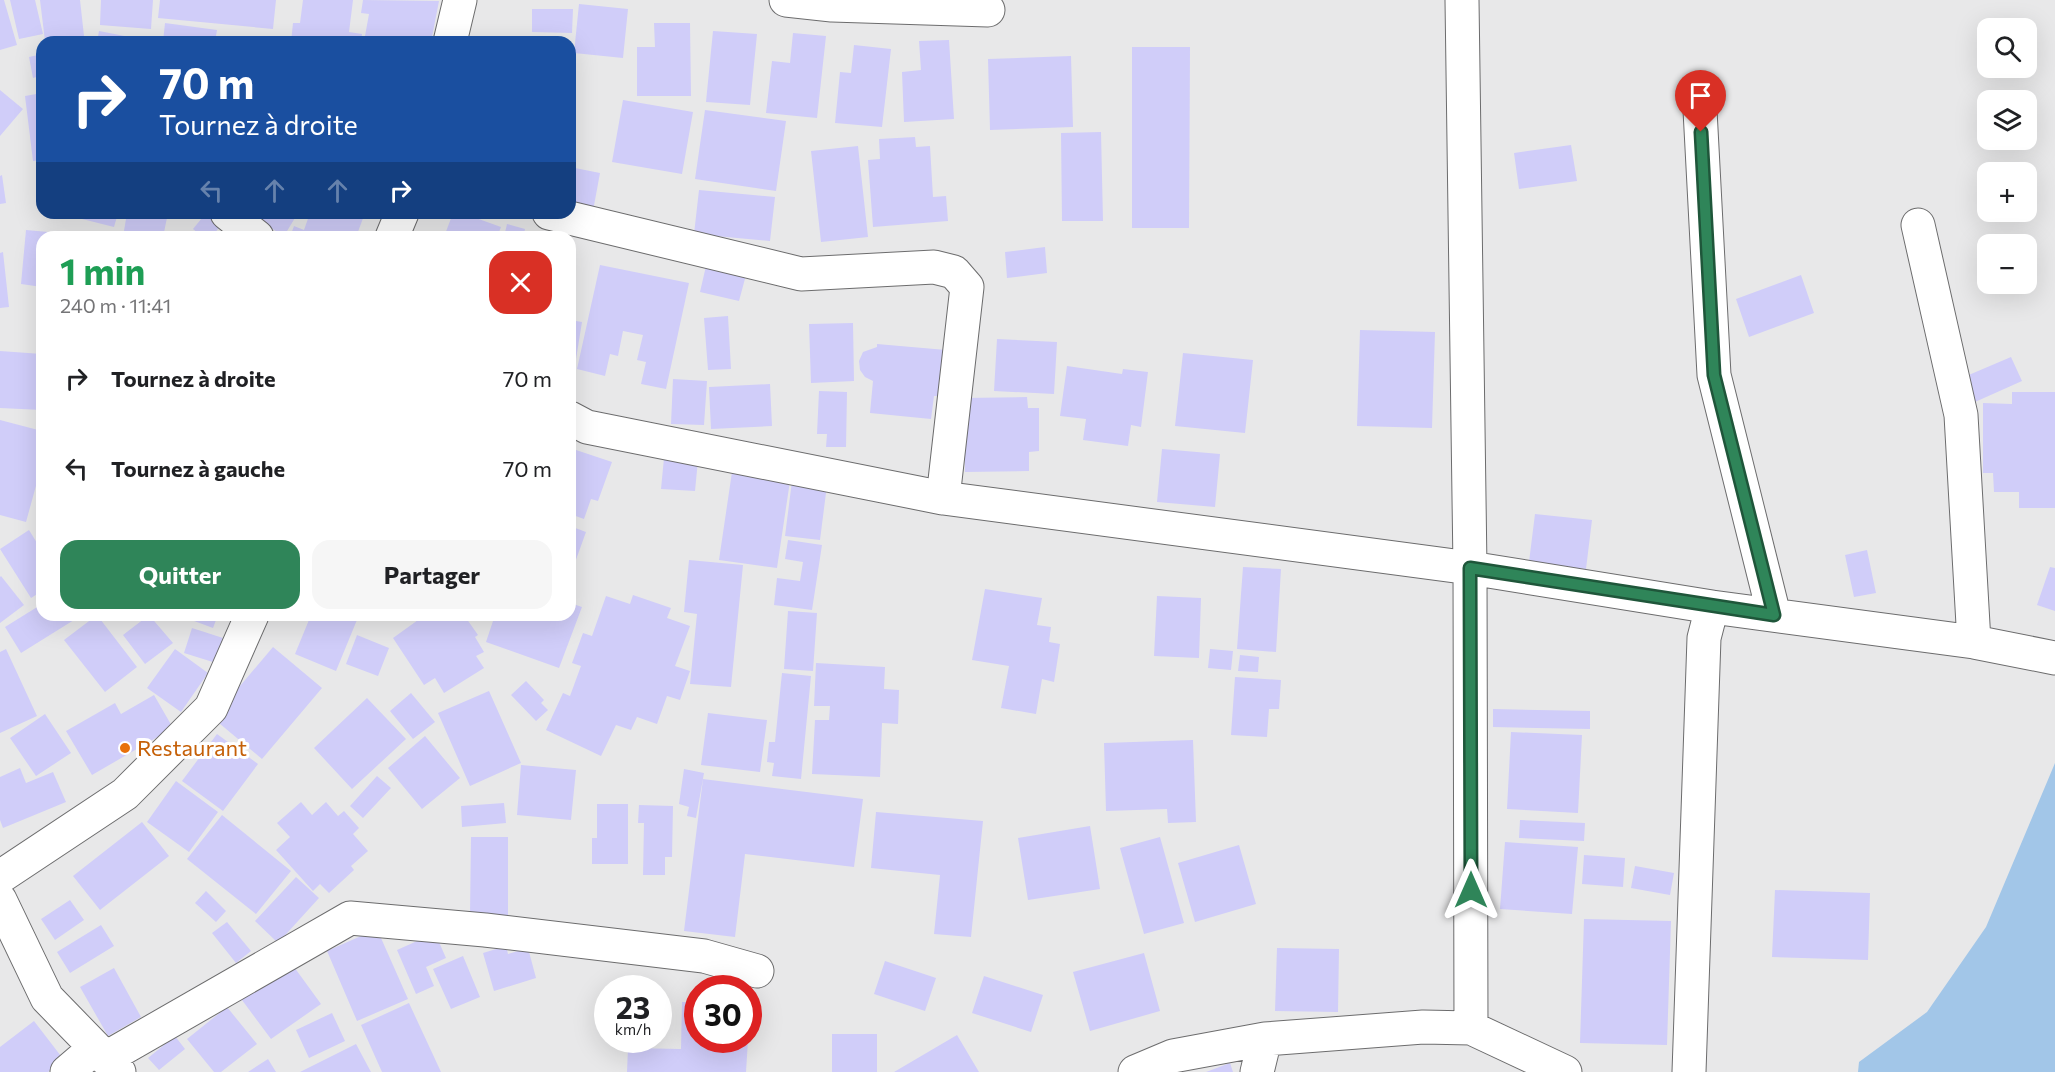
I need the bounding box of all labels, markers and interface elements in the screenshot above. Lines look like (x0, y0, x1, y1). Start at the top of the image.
map controls (1977, 18, 2037, 294)
button: search (1977, 18, 2037, 78)
text: 70 m (159, 56, 254, 108)
icon: right (60, 60, 138, 138)
pin (1675, 70, 1726, 132)
icon: arrive (1684, 79, 1717, 112)
button: layers (1977, 90, 2037, 150)
text: Tournez à droite (159, 108, 358, 141)
button: + (1977, 162, 2037, 222)
icon: left (195, 174, 228, 207)
icon: ahead (258, 174, 291, 207)
icon: ahead (321, 174, 354, 207)
icon: right (384, 174, 417, 207)
button: − (1977, 234, 2037, 294)
text: 1 min (60, 248, 145, 292)
button: close (489, 251, 552, 314)
text: 240 m · 11:41 (60, 293, 171, 317)
icon: right (60, 362, 93, 395)
text: Tournez à droite (111, 365, 276, 392)
text: 70 m (503, 365, 552, 392)
icon: left (60, 452, 93, 485)
text: Tournez à gauche (111, 455, 285, 482)
text: 70 m (503, 455, 552, 482)
button: Quitter (60, 540, 300, 609)
button: Partager (312, 540, 552, 609)
place label: Restaurant (137, 734, 247, 761)
marker: Restaurant (118, 741, 132, 755)
position arrow (1439, 858, 1503, 922)
speed limit sign: 30 (684, 975, 762, 1053)
text: 23 (616, 988, 650, 1025)
text: km/h (615, 1020, 651, 1038)

